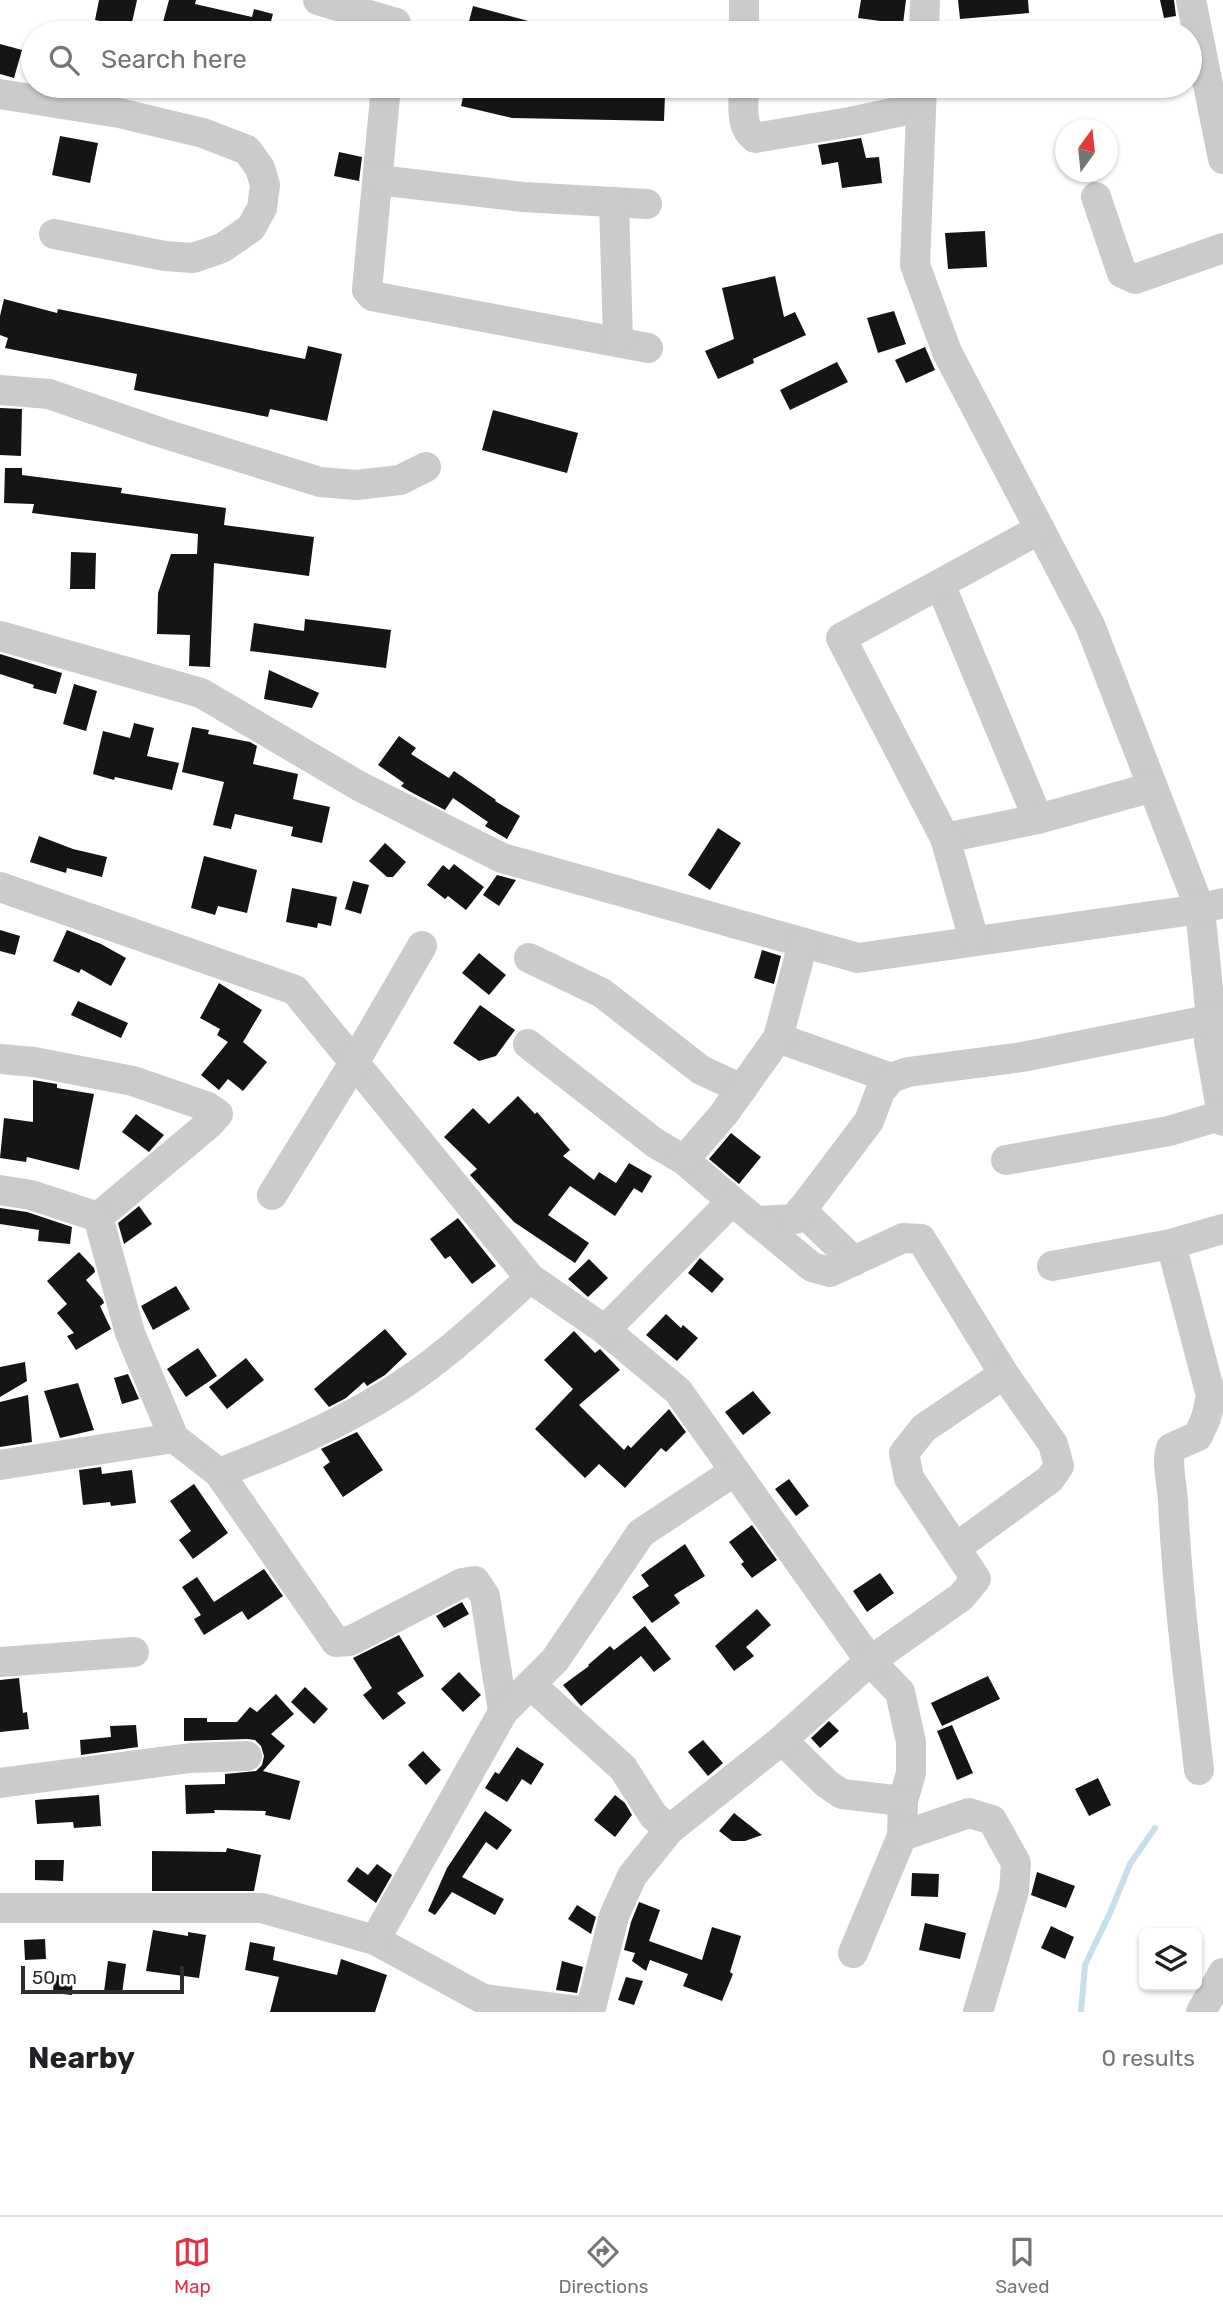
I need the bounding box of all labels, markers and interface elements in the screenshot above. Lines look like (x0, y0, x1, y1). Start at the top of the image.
search box (21, 21, 1202, 98)
icon: search (45, 41, 83, 79)
text: Search here (101, 44, 247, 75)
north arrow (1055, 119, 1118, 182)
map controls (1139, 1928, 1202, 1991)
button: layers (1139, 1928, 1202, 1991)
scale bar (21, 1963, 184, 1995)
text: 50 m (32, 1966, 77, 1989)
text: Nearby (28, 2040, 135, 2076)
text: 0 results (1101, 2044, 1195, 2072)
tab: Map (173, 2233, 211, 2298)
tab: Directions (558, 2233, 648, 2298)
tab: Saved (995, 2233, 1050, 2298)

